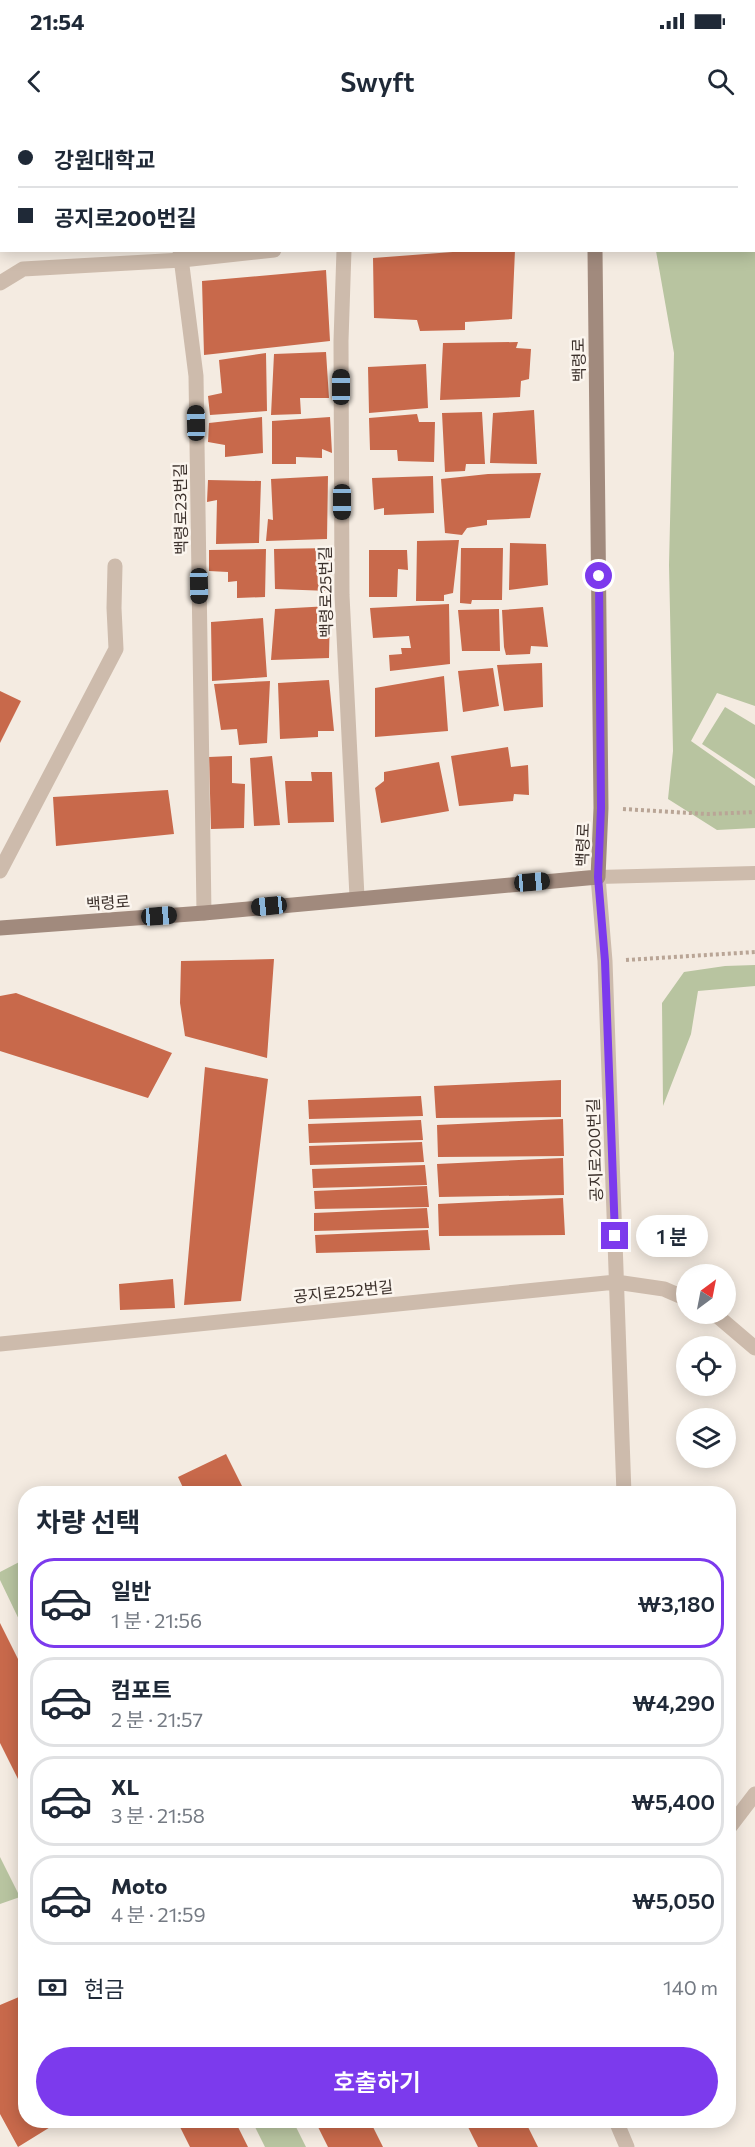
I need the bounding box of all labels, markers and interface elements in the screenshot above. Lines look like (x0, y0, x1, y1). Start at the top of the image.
text: 21:54 (30, 8, 85, 35)
icon: back (18, 65, 51, 98)
text: Swyft (340, 65, 415, 98)
icon: search (704, 65, 737, 98)
text: 강원대학교 (54, 146, 155, 173)
text: 공지로200번길 (54, 204, 197, 231)
street label: 백령로 (568, 337, 588, 382)
car (332, 369, 350, 405)
car (187, 405, 205, 441)
street label: 백령로23번길 (170, 463, 190, 555)
car (333, 484, 351, 520)
street label: 백령로25번길 (315, 546, 335, 638)
route start (585, 562, 612, 589)
car (190, 568, 208, 604)
street label: 백령로 (572, 822, 592, 867)
car (513, 871, 551, 893)
street label: 백령로 (85, 891, 131, 913)
car (250, 895, 288, 917)
car (140, 906, 178, 926)
street label: 공지로200번길 (583, 1098, 605, 1202)
callout: 1 분 (636, 1215, 708, 1257)
route end (601, 1222, 628, 1249)
text: 1 분 (656, 1224, 688, 1248)
north arrow (676, 1264, 736, 1324)
map controls (676, 1264, 736, 1468)
street label: 공지로252번길 (292, 1276, 394, 1306)
button: locate (676, 1336, 736, 1396)
button: layers (676, 1408, 736, 1468)
text: 차량 선택 (36, 1505, 141, 1538)
icon: car (39, 1576, 93, 1630)
text: 일반 (111, 1577, 151, 1604)
text: ₩3,180 (637, 1590, 715, 1617)
text: 1 분 · 21:56 (111, 1608, 202, 1632)
icon: car (39, 1675, 93, 1729)
text: 컴포트 (111, 1676, 172, 1703)
text: ₩4,290 (632, 1689, 715, 1716)
text: 2 분 · 21:57 (111, 1707, 203, 1731)
text: XL (111, 1773, 139, 1800)
icon: car (39, 1774, 93, 1828)
text: ₩5,400 (631, 1788, 715, 1815)
text: 3 분 · 21:58 (111, 1803, 205, 1827)
text: Moto (111, 1872, 167, 1899)
icon: car (39, 1873, 93, 1927)
text: ₩5,050 (632, 1887, 715, 1914)
text: 4 분 · 21:59 (111, 1902, 206, 1926)
icon: cash (36, 1971, 69, 2004)
text: 현금 (84, 1975, 124, 2002)
text: 140 m (663, 1975, 718, 1999)
button: 호출하기 (36, 2047, 718, 2116)

